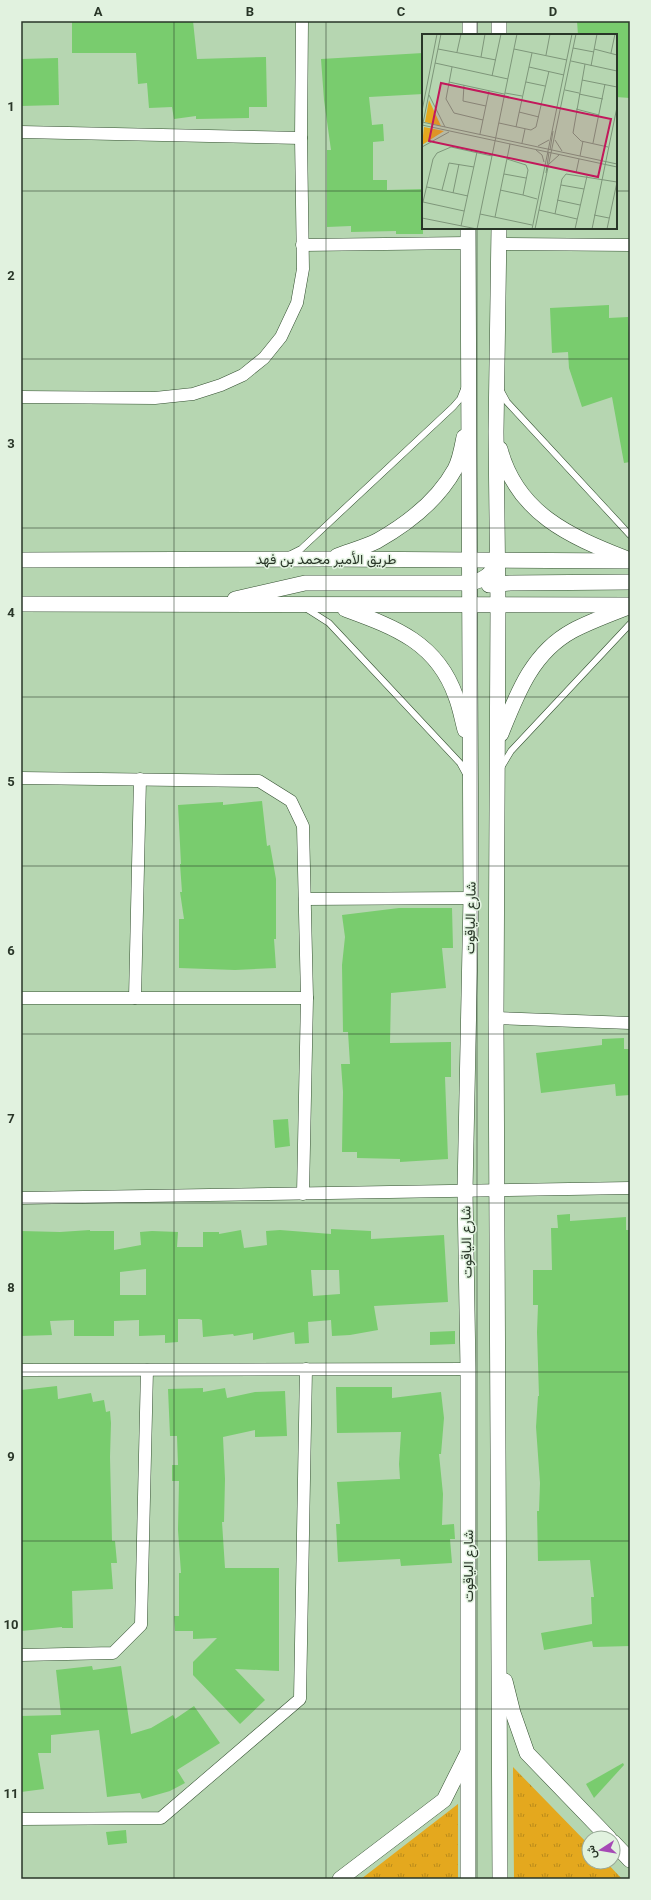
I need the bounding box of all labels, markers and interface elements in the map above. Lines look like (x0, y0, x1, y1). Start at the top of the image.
text: A (94, 4, 103, 19)
text: B (246, 4, 254, 19)
text: C (397, 4, 406, 19)
text: D (549, 4, 557, 19)
inset map (422, 34, 617, 229)
text: 1 (7, 99, 15, 114)
text: 2 (7, 268, 15, 283)
text: 3 (7, 436, 15, 451)
street label: طريق الأمير محمد بن فهد (256, 551, 396, 568)
text: 4 (7, 605, 15, 620)
text: 5 (7, 774, 15, 789)
street label: شارع الياقوت (461, 882, 482, 954)
text: 6 (7, 943, 15, 958)
text: 7 (7, 1111, 15, 1126)
street label: شارع الياقوت (457, 1206, 478, 1278)
text: 8 (7, 1280, 15, 1295)
text: 9 (7, 1449, 15, 1464)
street label: شارع الياقوت (460, 1530, 479, 1602)
text: 10 (4, 1617, 18, 1632)
text: 11 (4, 1786, 18, 1801)
north arrow (581, 1830, 621, 1870)
text: ش (584, 1844, 599, 1860)

